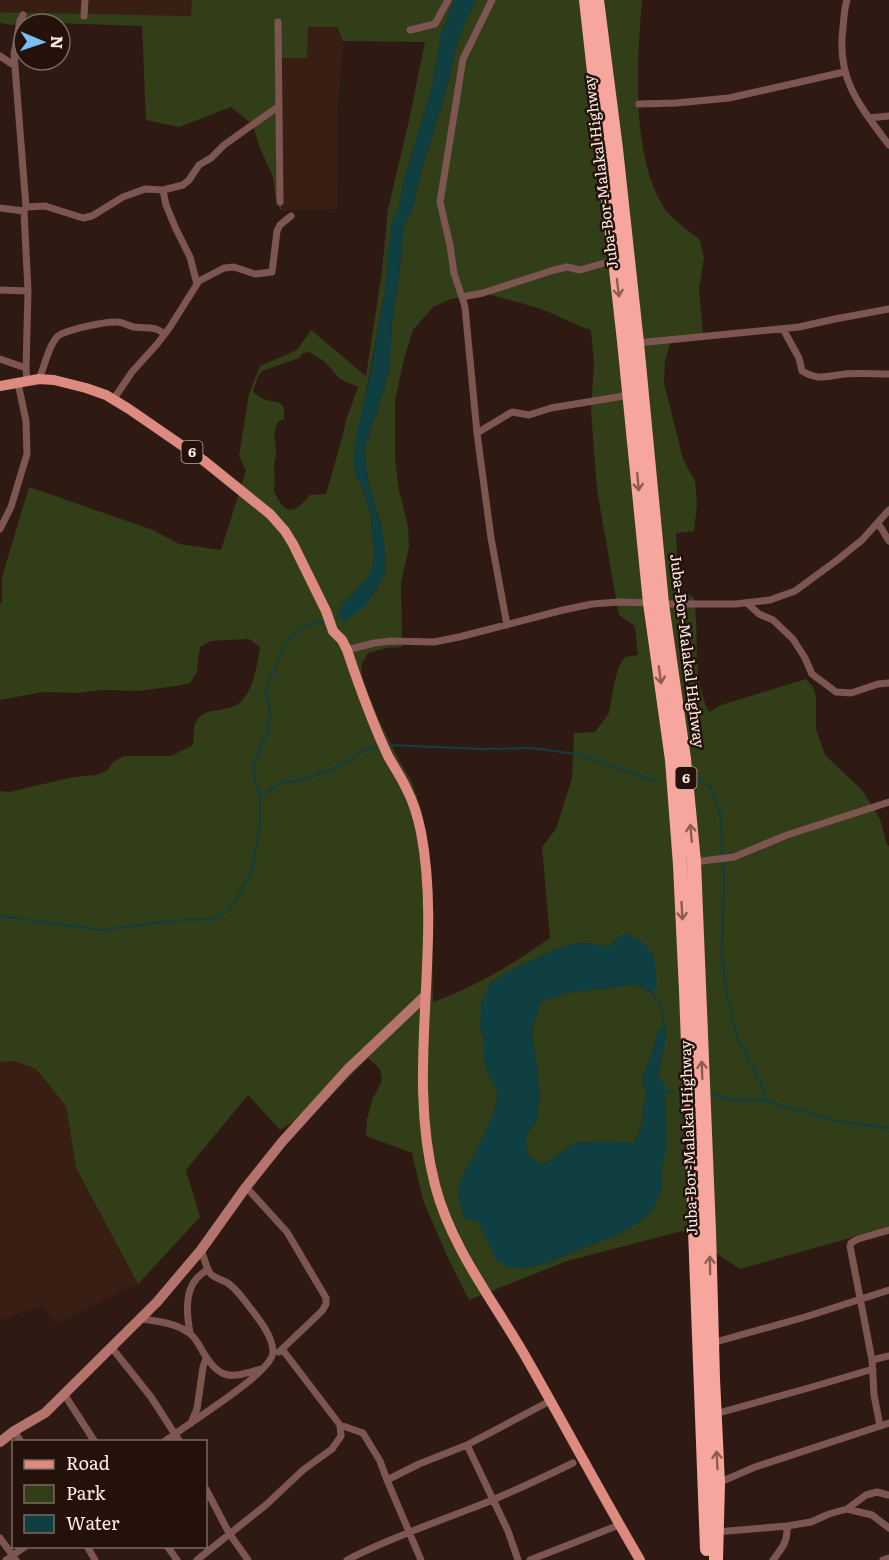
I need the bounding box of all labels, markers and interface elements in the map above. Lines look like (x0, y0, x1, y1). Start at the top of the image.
north arrow (12, 12, 72, 72)
text: N (46, 35, 70, 50)
street label: Juba-Bor-Malakal Highway (576, 73, 623, 271)
one-way arrow (613, 277, 624, 297)
road number: 6 (182, 441, 202, 463)
one-way arrow (633, 471, 644, 491)
street label: Juba-Bor-Malakal Highway (665, 552, 712, 750)
one-way arrow (655, 665, 666, 685)
road number: 6 (676, 767, 696, 789)
one-way arrow (685, 824, 696, 844)
one-way arrow (676, 901, 688, 921)
street label: Juba-Bor-Malakal Highway (673, 1040, 702, 1236)
one-way arrow (697, 1060, 708, 1080)
one-way arrow (704, 1255, 716, 1275)
legend (12, 1440, 207, 1548)
text: Road (66, 1449, 110, 1476)
one-way arrow (711, 1450, 722, 1470)
text: Park (66, 1479, 107, 1506)
text: Water (66, 1509, 120, 1536)

